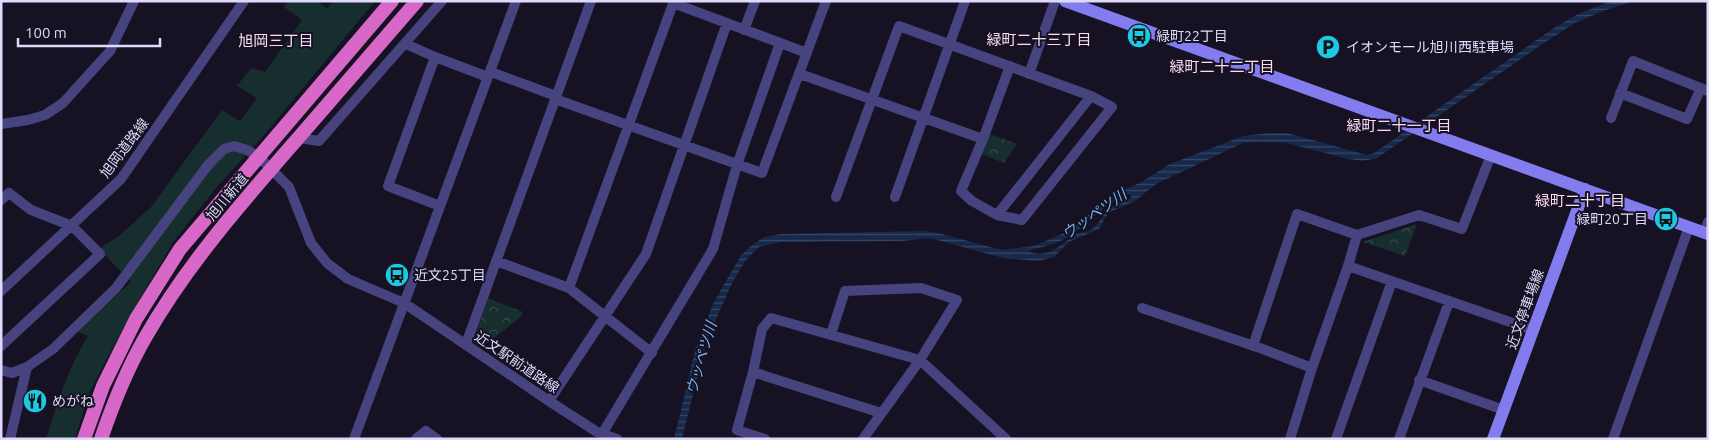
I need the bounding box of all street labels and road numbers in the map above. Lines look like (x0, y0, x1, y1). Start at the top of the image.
street label: 旭岡道路線 (97, 115, 151, 181)
street label: 旭川新道 (203, 170, 251, 224)
street label: 近文停車場線 (1503, 267, 1547, 351)
street label: 近文駅前道路線 (472, 328, 562, 396)

